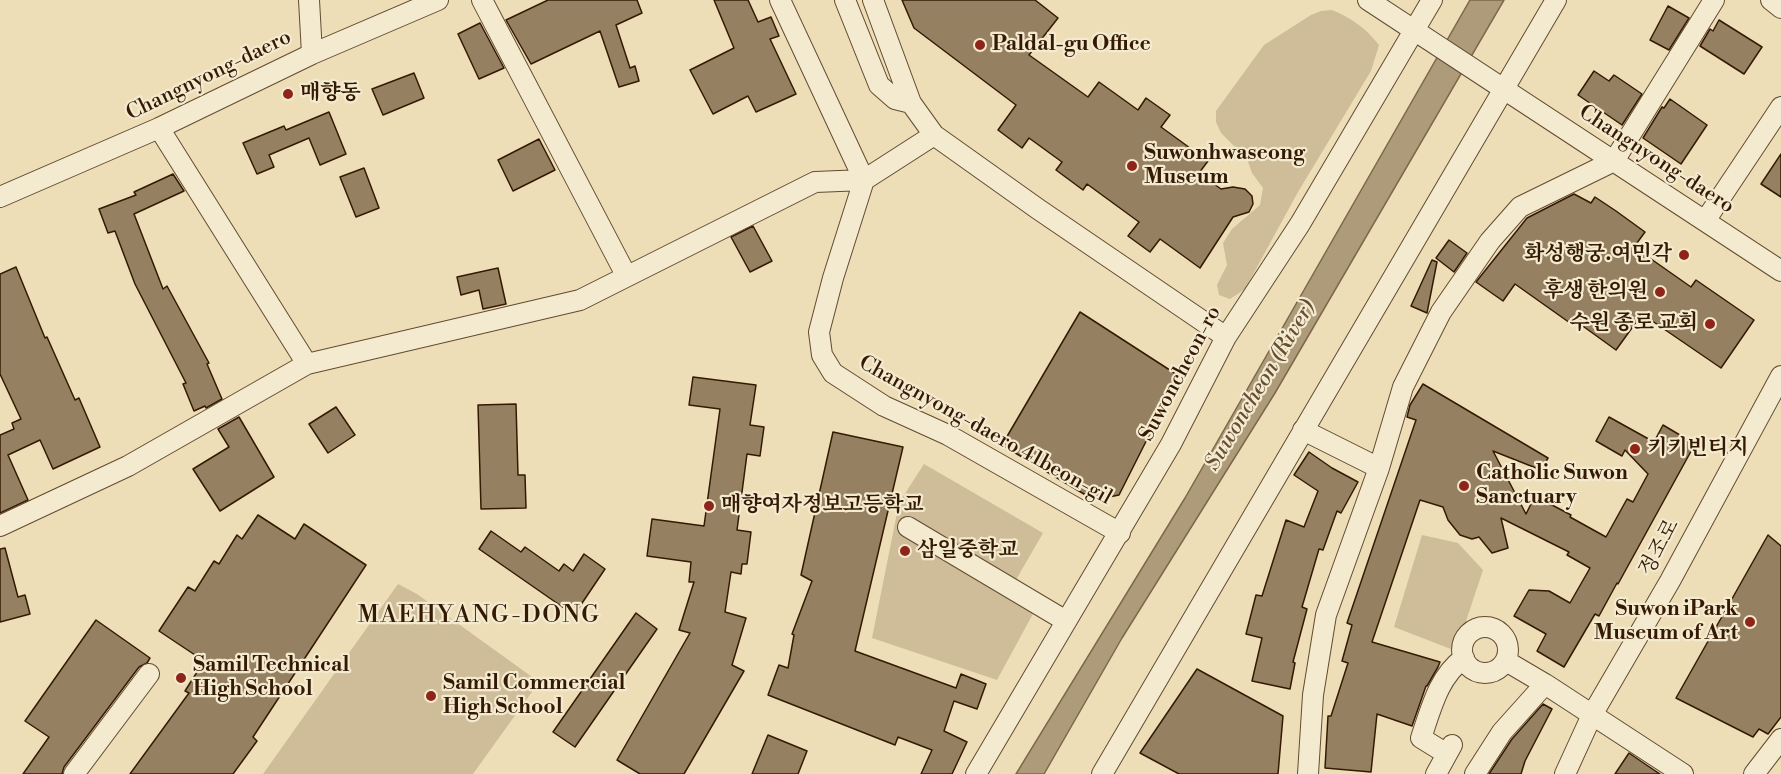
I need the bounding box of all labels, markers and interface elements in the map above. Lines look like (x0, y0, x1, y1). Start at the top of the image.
street label: Changnyong-daero (122, 25, 296, 127)
place label: Paldal-gu Office (992, 32, 1151, 58)
marker: Paldal-gu Office (973, 38, 987, 52)
place label: 매향동 (300, 81, 361, 107)
marker: 매향동 (281, 87, 295, 101)
street label: Changnyong-daero (1574, 100, 1738, 220)
place label: Suwonhwaseong Museum (1144, 141, 1305, 191)
marker: Suwonhwaseong Museum (1125, 159, 1139, 173)
place label: 화성행궁.여민각 (1524, 242, 1672, 268)
marker: 화성행궁.여민각 (1677, 248, 1691, 262)
place label: 후생 한의원 (1543, 279, 1648, 305)
marker: 후생 한의원 (1653, 285, 1667, 299)
water label: Suwoncheon (River) (1200, 296, 1322, 476)
street label: Suwoncheon-ro (1135, 302, 1227, 446)
place label: 수원 종로 교회 (1570, 311, 1698, 337)
marker: 수원 종로 교회 (1703, 317, 1717, 331)
street label: Changnyong-daero 41beon-gil (854, 351, 1116, 511)
place label: 키키빈티지 (1647, 436, 1748, 462)
marker: 키키빈티지 (1628, 442, 1642, 456)
place label: Catholic Suwon Sanctuary (1476, 461, 1628, 511)
marker: Catholic Suwon Sanctuary (1457, 479, 1471, 493)
place label: 매향여자정보고등학교 (721, 493, 924, 519)
marker: 매향여자정보고등학교 (702, 499, 716, 513)
street label: 정조로 (1635, 515, 1685, 581)
place label: 삼일중학교 (917, 538, 1018, 564)
marker: 삼일중학교 (898, 544, 912, 558)
place label: Suwon iPark Museum of Art (1594, 597, 1738, 647)
district label: MAEHYANG-DONG (358, 602, 600, 630)
marker: Suwon iPark Museum of Art (1743, 615, 1757, 629)
place label: Samil Technical High School (193, 653, 349, 703)
marker: Samil Technical High School (174, 671, 188, 685)
place label: Samil Commercial High School (443, 671, 626, 721)
marker: Samil Commercial High School (424, 689, 438, 703)

